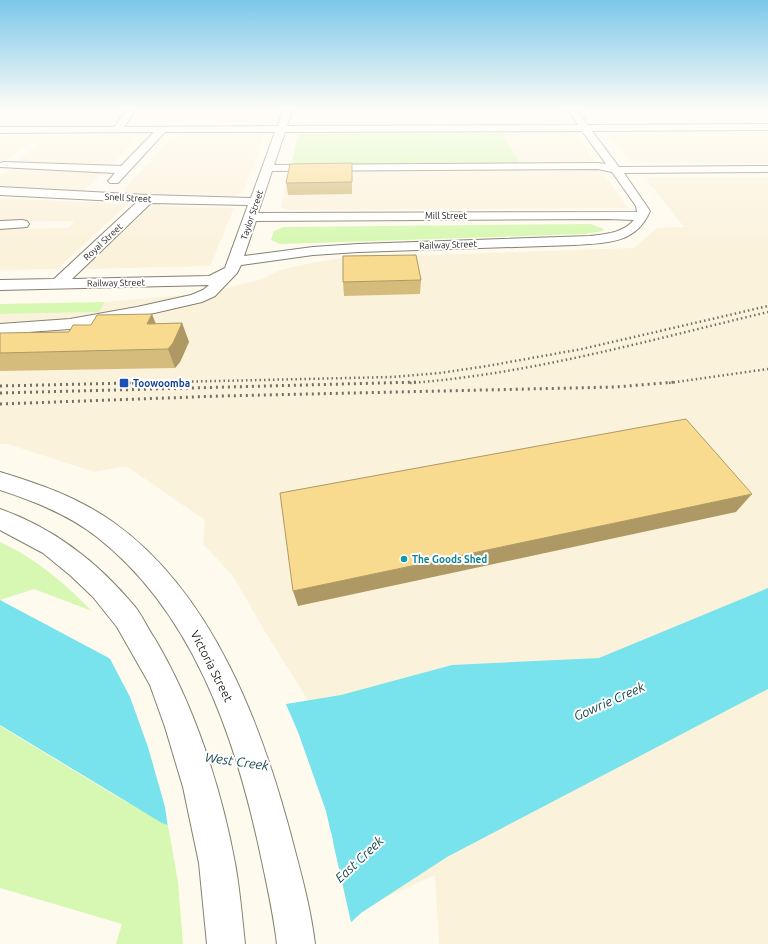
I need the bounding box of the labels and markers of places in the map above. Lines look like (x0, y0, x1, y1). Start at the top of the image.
marker: Toowoomba (118, 377, 130, 389)
place label: Toowoomba (133, 378, 190, 389)
marker: The Goods Shed (399, 554, 409, 564)
place label: The Goods Shed (412, 554, 487, 565)

